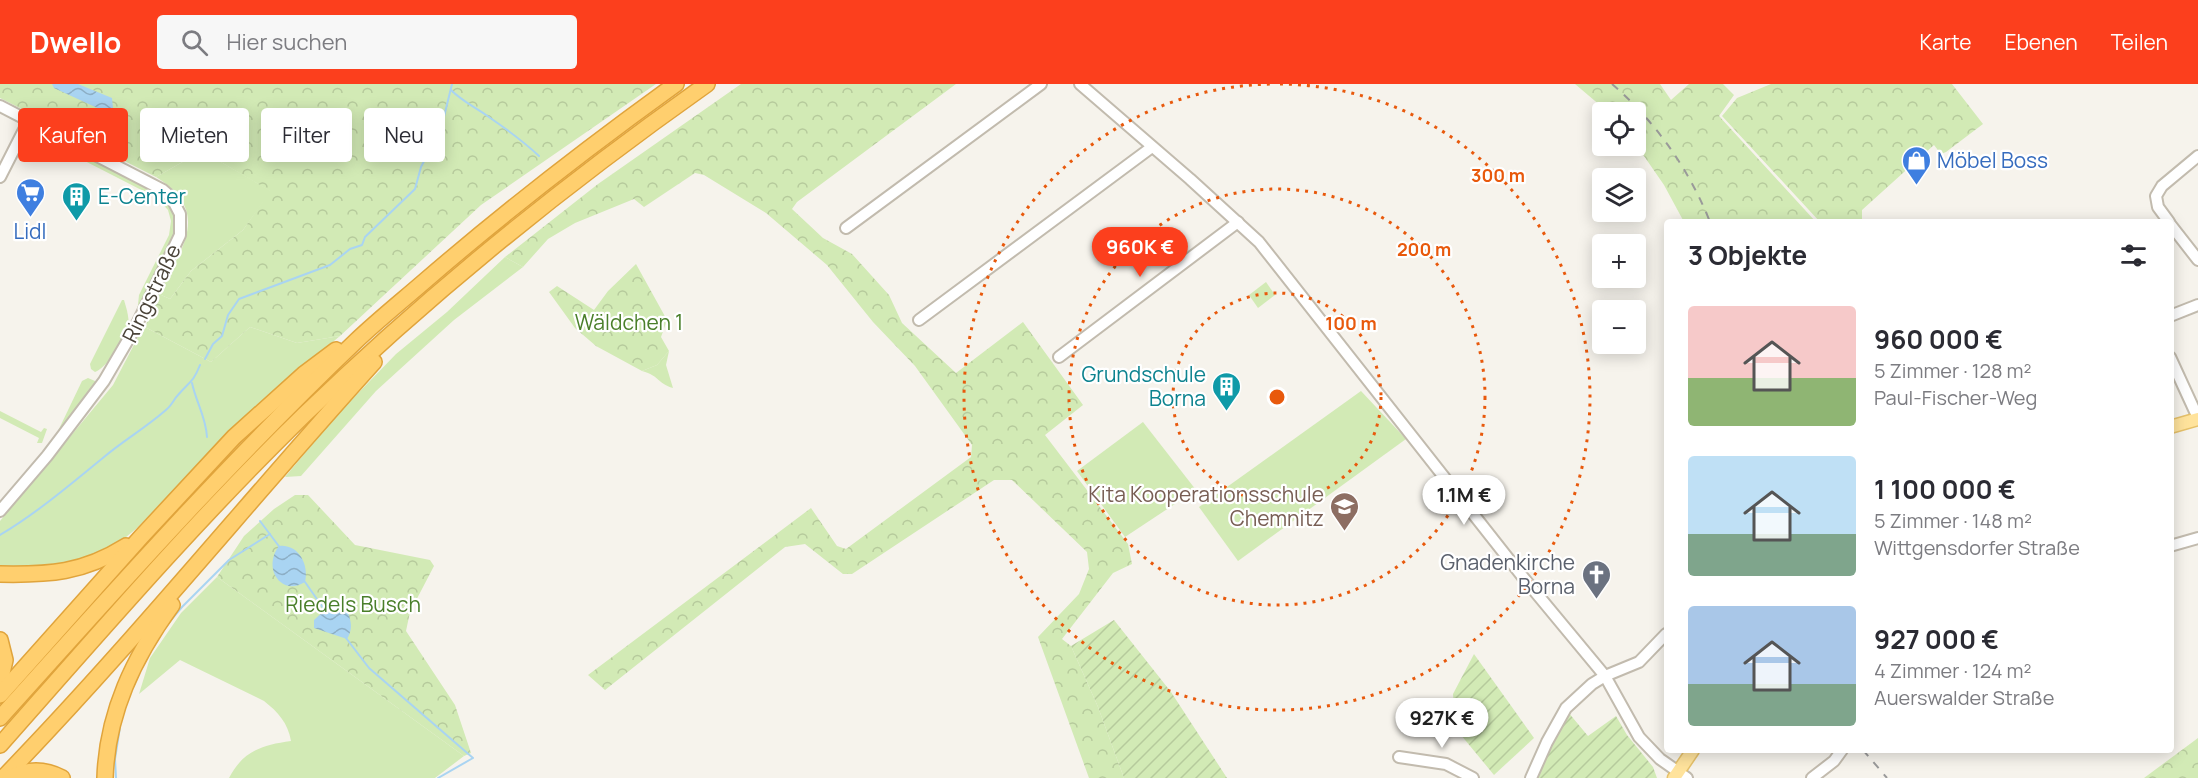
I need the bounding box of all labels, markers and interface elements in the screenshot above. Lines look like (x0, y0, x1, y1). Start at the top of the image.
search box (157, 15, 577, 69)
text: Dwello (30, 23, 121, 61)
icon: search (178, 26, 211, 59)
text: Hier suchen (226, 27, 347, 57)
text: Karte (1919, 28, 1971, 56)
text: Ebenen (2004, 28, 2078, 56)
text: Teilen (2111, 28, 2168, 56)
map controls (1592, 102, 1646, 354)
button: locate (1592, 102, 1646, 156)
chip: Kaufen (18, 108, 128, 162)
chip: Mieten (140, 108, 249, 162)
chip: Filter (261, 108, 352, 162)
chip: Neu (364, 108, 445, 162)
shop icon: Möbel Boss (1900, 144, 1932, 186)
place label: Möbel Boss (1937, 146, 2048, 174)
text: 300 m (1471, 163, 1525, 187)
button: layers (1592, 168, 1646, 222)
supermarket icon: Lidl (14, 176, 46, 218)
building icon: E-Center (61, 180, 93, 222)
place label: E-Center (98, 182, 187, 210)
place label: Lidl (14, 217, 46, 245)
pin: 960K € (1091, 227, 1189, 278)
text: 960K € (1106, 233, 1174, 260)
button: + (1592, 234, 1646, 288)
text: 200 m (1397, 237, 1451, 261)
text: 3 Objekte (1688, 237, 1807, 273)
street label: Ringstraße (115, 239, 187, 347)
icon: filters (2117, 239, 2150, 272)
button: − (1592, 300, 1646, 354)
park label: Wäldchen 1 (575, 308, 683, 336)
text: 100 m (1325, 311, 1377, 335)
text: 960 000 € (1874, 321, 2003, 357)
icon: home (1736, 330, 1808, 402)
text: 5 Zimmer · 128 m² (1874, 357, 2032, 384)
place label: Grundschule Borna (1082, 360, 1206, 412)
building icon: Grundschule Borna (1211, 370, 1243, 412)
text: Paul-Fischer-Weg (1874, 384, 2037, 411)
centre of rings (1267, 387, 1287, 407)
text: 1 100 000 € (1874, 471, 2016, 507)
pin: 1.1M € (1415, 475, 1513, 526)
place label: Kita Kooperationsschule Chemnitz (1088, 480, 1324, 532)
icon: home (1736, 480, 1808, 552)
text: 1.1M € (1436, 481, 1492, 508)
school or university icon: Kita Kooperationsschule Chemnitz (1329, 490, 1361, 532)
text: 5 Zimmer · 148 m² (1874, 507, 2032, 534)
text: Wittgensdorfer Straße (1874, 534, 2080, 561)
place label: Gnadenkirche Borna (1440, 548, 1575, 600)
church icon: Gnadenkirche Borna (1580, 558, 1612, 600)
park label: Riedels Busch (285, 590, 421, 618)
text: 927 000 € (1874, 621, 1999, 657)
icon: home (1736, 630, 1808, 702)
text: 4 Zimmer · 124 m² (1874, 657, 2032, 684)
text: Auerswalder Straße (1874, 684, 2054, 711)
pin: 927K € (1393, 698, 1491, 749)
text: 927K € (1409, 704, 1475, 731)

